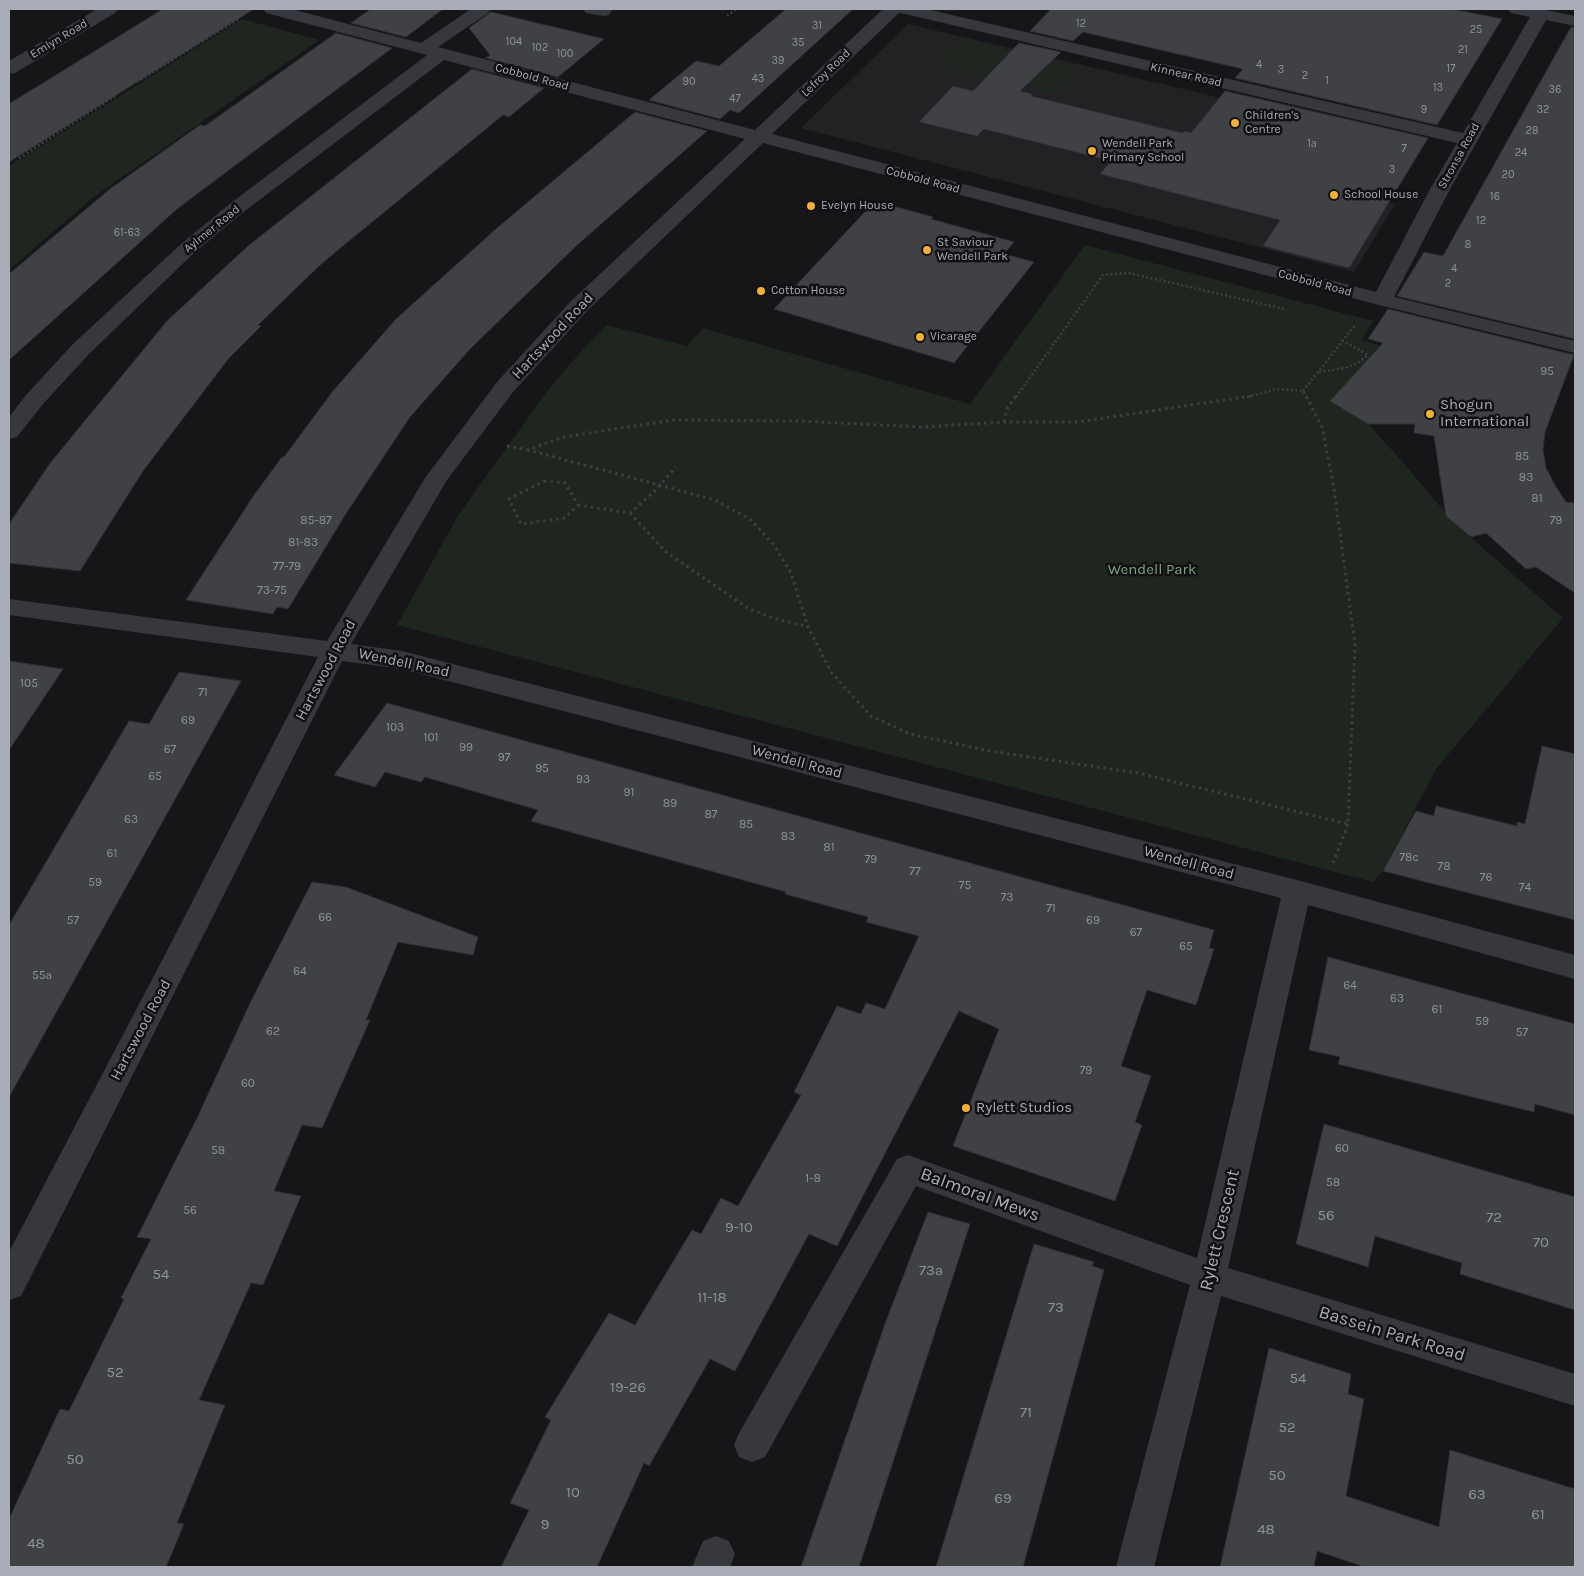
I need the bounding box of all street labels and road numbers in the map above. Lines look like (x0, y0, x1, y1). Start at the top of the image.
street label: Emlyn Road (28, 16, 90, 62)
street label: Lefroy Road (798, 46, 854, 100)
street label: Cobbold Road (494, 60, 570, 94)
street label: Kinnear Road (1149, 60, 1223, 90)
street label: Stronsa Road (1435, 120, 1483, 192)
street label: Cobbold Road (885, 163, 961, 197)
street label: Aylmer Road (181, 202, 243, 256)
street label: Cobbold Road (1277, 266, 1353, 300)
street label: Hartswood Road (508, 289, 598, 383)
street label: Hartswood Road (292, 617, 360, 723)
street label: Wendell Road (357, 645, 451, 681)
street label: Wendell Road (750, 741, 844, 783)
street label: Wendell Road (1142, 842, 1236, 884)
street label: Hartswood Road (107, 977, 175, 1083)
street label: Balmoral Mews (917, 1163, 1043, 1227)
street label: Rylett Crescent (1196, 1167, 1244, 1293)
street label: Bassein Park Road (1316, 1301, 1468, 1367)

